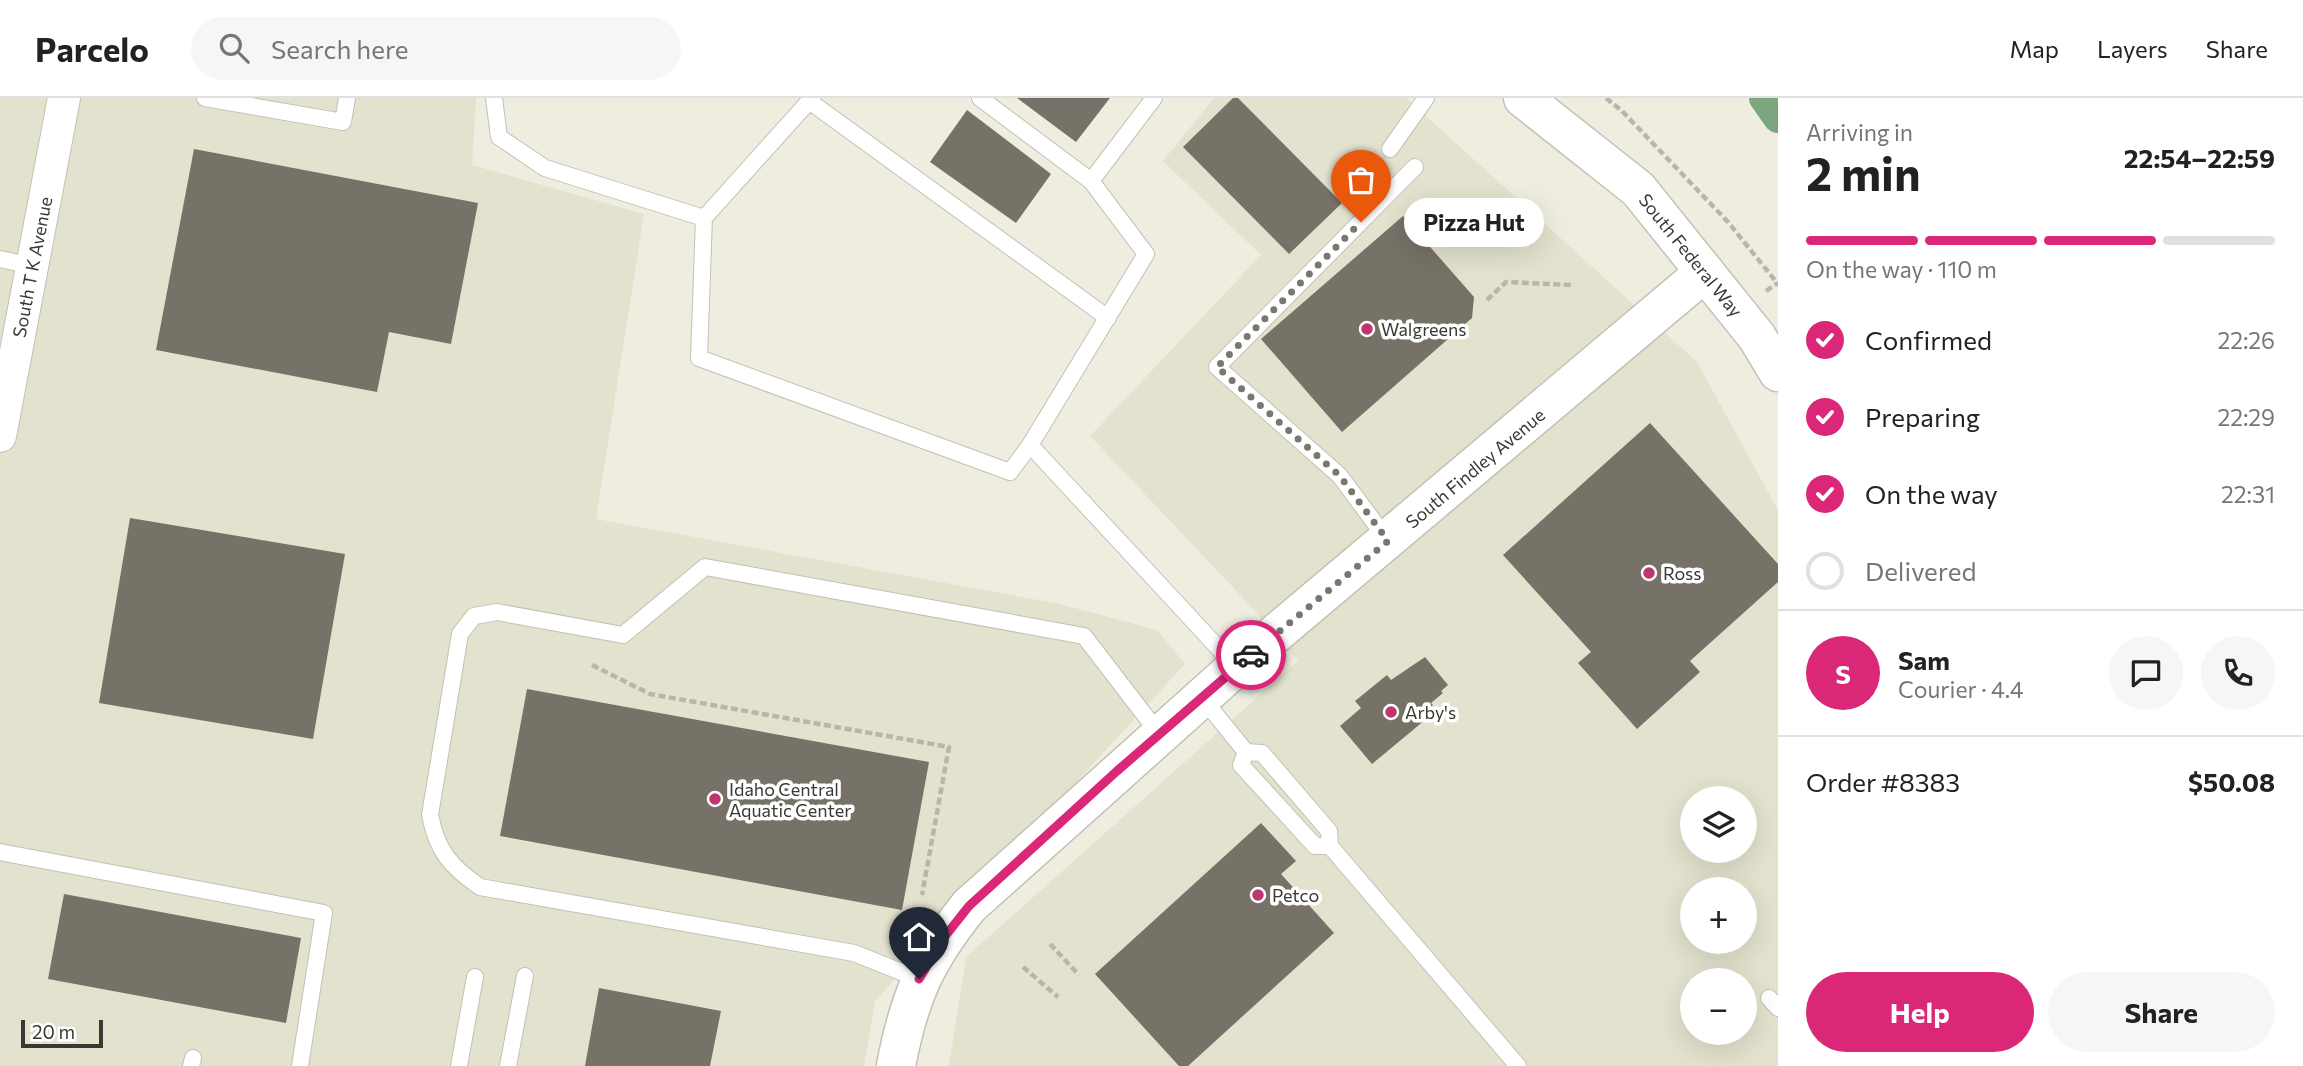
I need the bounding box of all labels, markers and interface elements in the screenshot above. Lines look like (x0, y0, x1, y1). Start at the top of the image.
search box (191, 17, 681, 80)
text: Parcelo (35, 28, 149, 69)
icon: search (215, 29, 253, 67)
text: Search here (271, 33, 409, 64)
text: Map (2010, 34, 2059, 63)
text: Layers (2097, 34, 2168, 63)
text: Share (2206, 34, 2268, 63)
text: Arriving in (1806, 118, 1913, 146)
text: 22:54–22:59 (2124, 142, 2275, 173)
text: 2 min (1806, 144, 1921, 200)
pin (1331, 150, 1391, 222)
icon: bag (1342, 161, 1380, 199)
street label: South Federal Way (1635, 189, 1747, 321)
street label: South T K Avenue (8, 195, 56, 339)
callout: Pizza Hut (1403, 198, 1543, 246)
text: Pizza Hut (1423, 208, 1525, 236)
text: On the way · 110 m (1806, 255, 1997, 283)
place label: Walgreens (1381, 318, 1467, 340)
marker: Walgreens (1359, 321, 1375, 337)
icon: check (1806, 321, 1844, 359)
text: Confirmed (1865, 324, 1992, 355)
text: 22:26 (2217, 326, 2275, 354)
icon: check (1806, 398, 1844, 436)
text: Preparing (1865, 401, 1980, 432)
street label: South Findley Avenue (1401, 403, 1549, 533)
text: 22:29 (2217, 403, 2275, 431)
icon: check (1806, 475, 1844, 513)
text: On the way (1865, 478, 1998, 509)
text: 22:31 (2221, 480, 2275, 508)
text: Delivered (1865, 555, 1976, 586)
place label: Ross (1663, 562, 1701, 584)
marker: Ross (1641, 565, 1657, 581)
courier (1216, 620, 1286, 690)
icon: car (1232, 636, 1270, 674)
button: chat (2109, 636, 2183, 710)
button: phone (2201, 636, 2275, 710)
text: Sam (1898, 644, 1950, 675)
text: S (1835, 658, 1851, 689)
text: Courier · 4.4 (1898, 675, 2024, 703)
place label: Arby's (1405, 701, 1456, 723)
marker: Arby's (1383, 704, 1399, 720)
text: Order #8383 (1806, 766, 1960, 797)
text: $50.08 (2188, 766, 2275, 797)
place label: Idaho Central Aquatic Center (729, 778, 851, 821)
map controls (1680, 786, 1757, 1045)
button: layers (1680, 786, 1757, 863)
marker: Idaho Central Aquatic Center (707, 791, 723, 807)
button: + (1680, 877, 1757, 954)
place label: Petco (1272, 884, 1319, 906)
marker: Petco (1250, 887, 1266, 903)
pin (889, 907, 949, 979)
icon: home (900, 918, 938, 956)
button: − (1680, 968, 1757, 1045)
button: Help (1806, 972, 2034, 1052)
button: Share (2048, 972, 2275, 1052)
scale bar (21, 1017, 103, 1049)
text: 20 m (32, 1020, 75, 1043)

